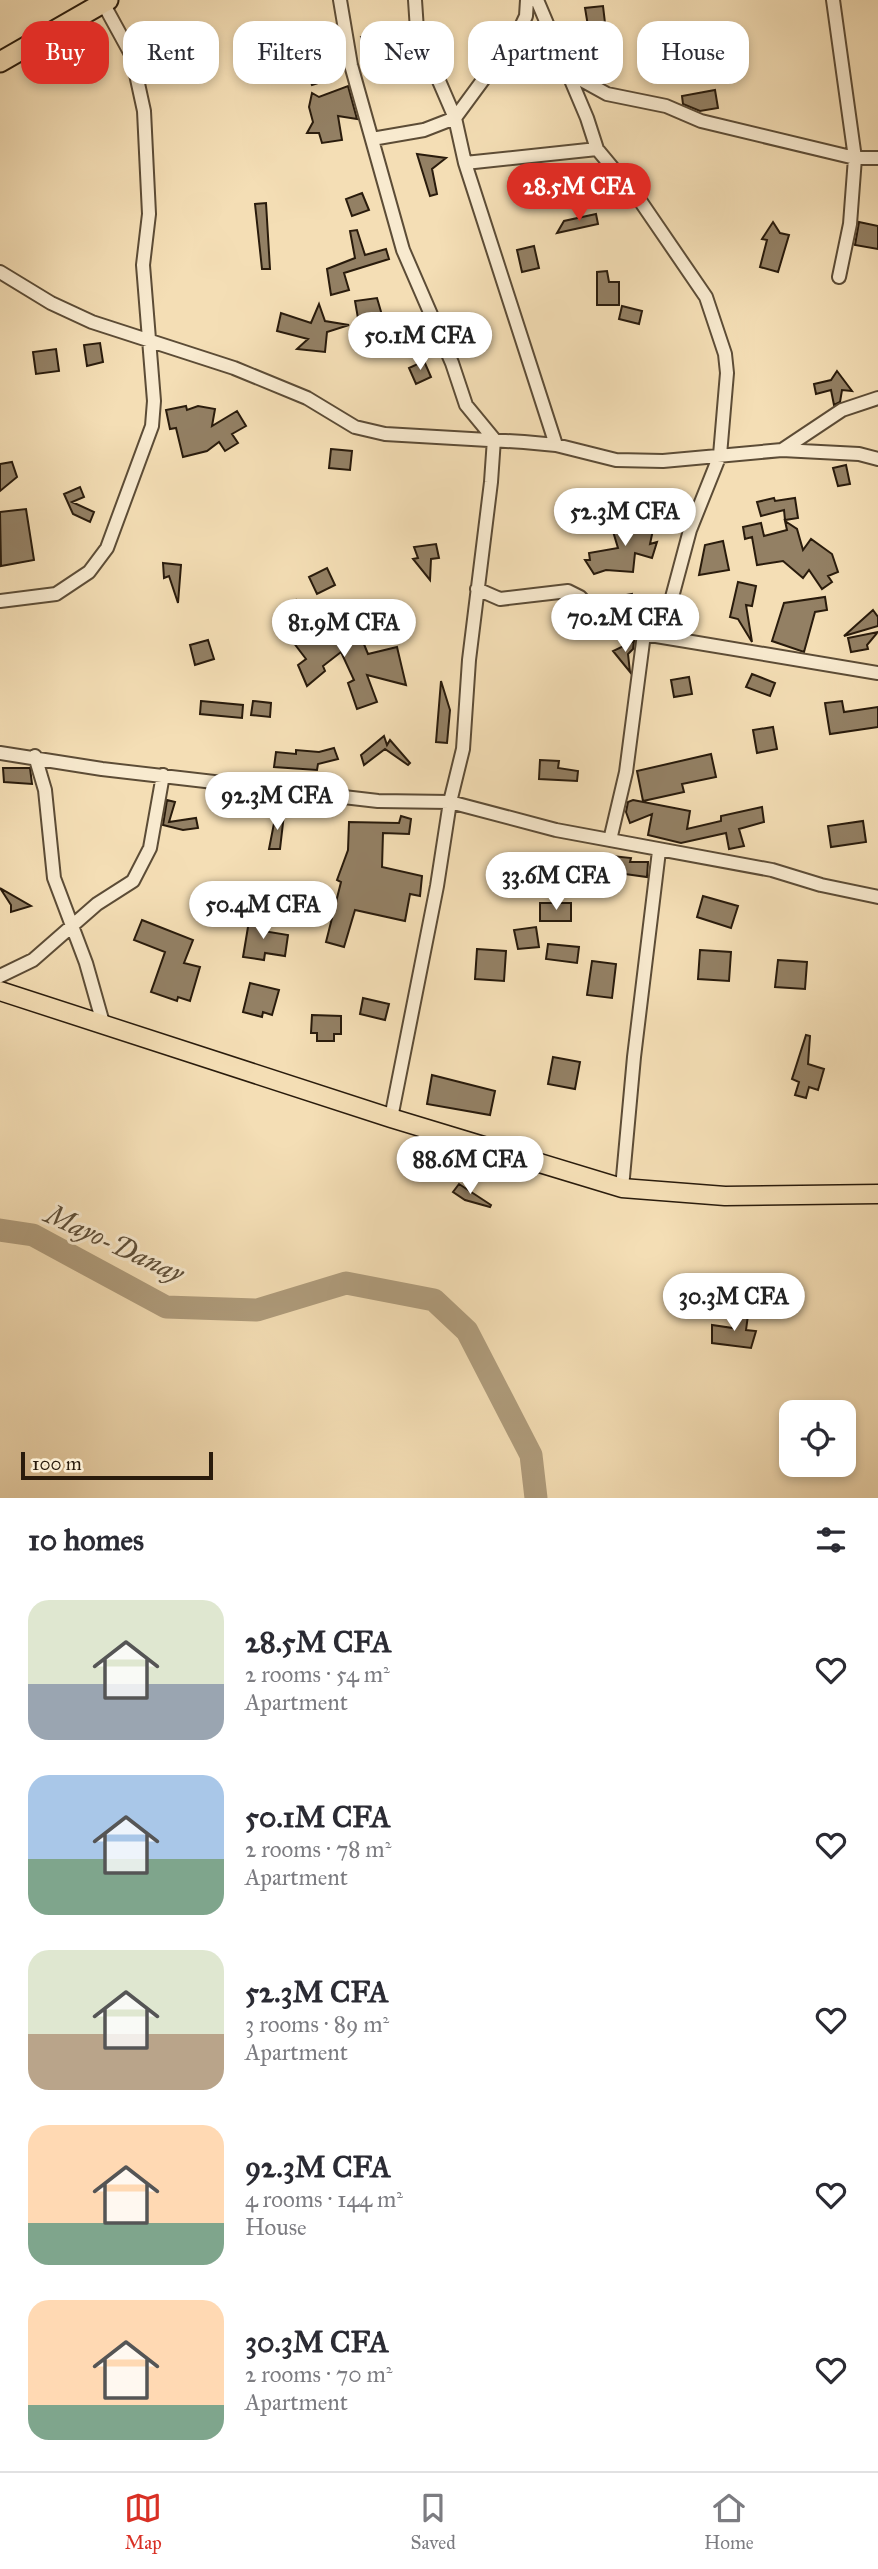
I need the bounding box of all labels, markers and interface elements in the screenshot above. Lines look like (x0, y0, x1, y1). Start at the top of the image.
chip: Buy (21, 21, 109, 84)
chip: Rent (123, 21, 219, 84)
chip: Filters (233, 21, 346, 84)
chip: New (360, 21, 454, 84)
chip: Apartment (468, 21, 623, 84)
chip: House (637, 21, 749, 84)
pin: 28.5M CFA (499, 164, 659, 223)
text: 28.5M CFA (523, 172, 635, 200)
pin: 50.1M CFA (340, 312, 500, 372)
text: 50.1M CFA (364, 321, 476, 349)
pin: 52.3M CFA (545, 489, 705, 548)
text: 52.3M CFA (570, 497, 680, 525)
pin: 70.2M CFA (545, 594, 705, 654)
pin: 81.9M CFA (264, 600, 424, 659)
text: 70.2M CFA (567, 603, 683, 631)
text: 81.9M CFA (288, 608, 400, 636)
pin: 92.3M CFA (197, 772, 357, 832)
text: 92.3M CFA (221, 781, 333, 809)
pin: 33.6M CFA (476, 852, 636, 912)
text: 33.6M CFA (502, 861, 610, 889)
pin: 50.4M CFA (183, 881, 343, 941)
text: 50.4M CFA (205, 890, 321, 918)
pin: 88.6M CFA (390, 1136, 550, 1196)
text: 88.6M CFA (413, 1145, 527, 1173)
water label: Mayo-Danay (37, 1195, 191, 1291)
pin: 30.3M CFA (654, 1274, 814, 1333)
text: 30.3M CFA (679, 1282, 789, 1310)
map controls (779, 1400, 856, 1477)
button: locate (779, 1400, 856, 1477)
scale bar (21, 1449, 214, 1481)
text: 100 m (32, 1452, 82, 1475)
icon: filters (812, 1521, 850, 1559)
text: 10 homes (28, 1522, 144, 1558)
text: 28.5M CFA (245, 1624, 392, 1660)
icon: home (84, 1628, 168, 1712)
icon: heart (812, 1651, 850, 1689)
text: 2 rooms · 54 m² (245, 1660, 390, 1688)
text: Apartment (245, 1688, 348, 1716)
text: 50.1M CFA (245, 1799, 391, 1835)
icon: home (84, 1803, 168, 1887)
icon: heart (812, 1826, 850, 1864)
text: 2 rooms · 78 m² (245, 1835, 391, 1863)
text: Apartment (245, 1863, 348, 1891)
text: 52.3M CFA (245, 1974, 389, 2010)
icon: home (84, 1978, 168, 2062)
icon: heart (812, 2001, 850, 2039)
text: 3 rooms · 89 m² (245, 2010, 389, 2038)
text: Apartment (245, 2038, 348, 2066)
text: 92.3M CFA (245, 2149, 391, 2185)
icon: home (84, 2153, 168, 2237)
icon: heart (812, 2176, 850, 2214)
text: 4 rooms · 144 m² (245, 2185, 403, 2213)
text: House (245, 2213, 307, 2241)
text: 30.3M CFA (245, 2324, 389, 2360)
icon: home (84, 2328, 168, 2412)
icon: heart (812, 2351, 850, 2389)
text: 2 rooms · 70 m² (245, 2360, 393, 2388)
text: Apartment (245, 2388, 348, 2416)
tab: Map (124, 2489, 162, 2554)
tab: Saved (411, 2489, 456, 2554)
tab: Home (704, 2489, 754, 2554)

